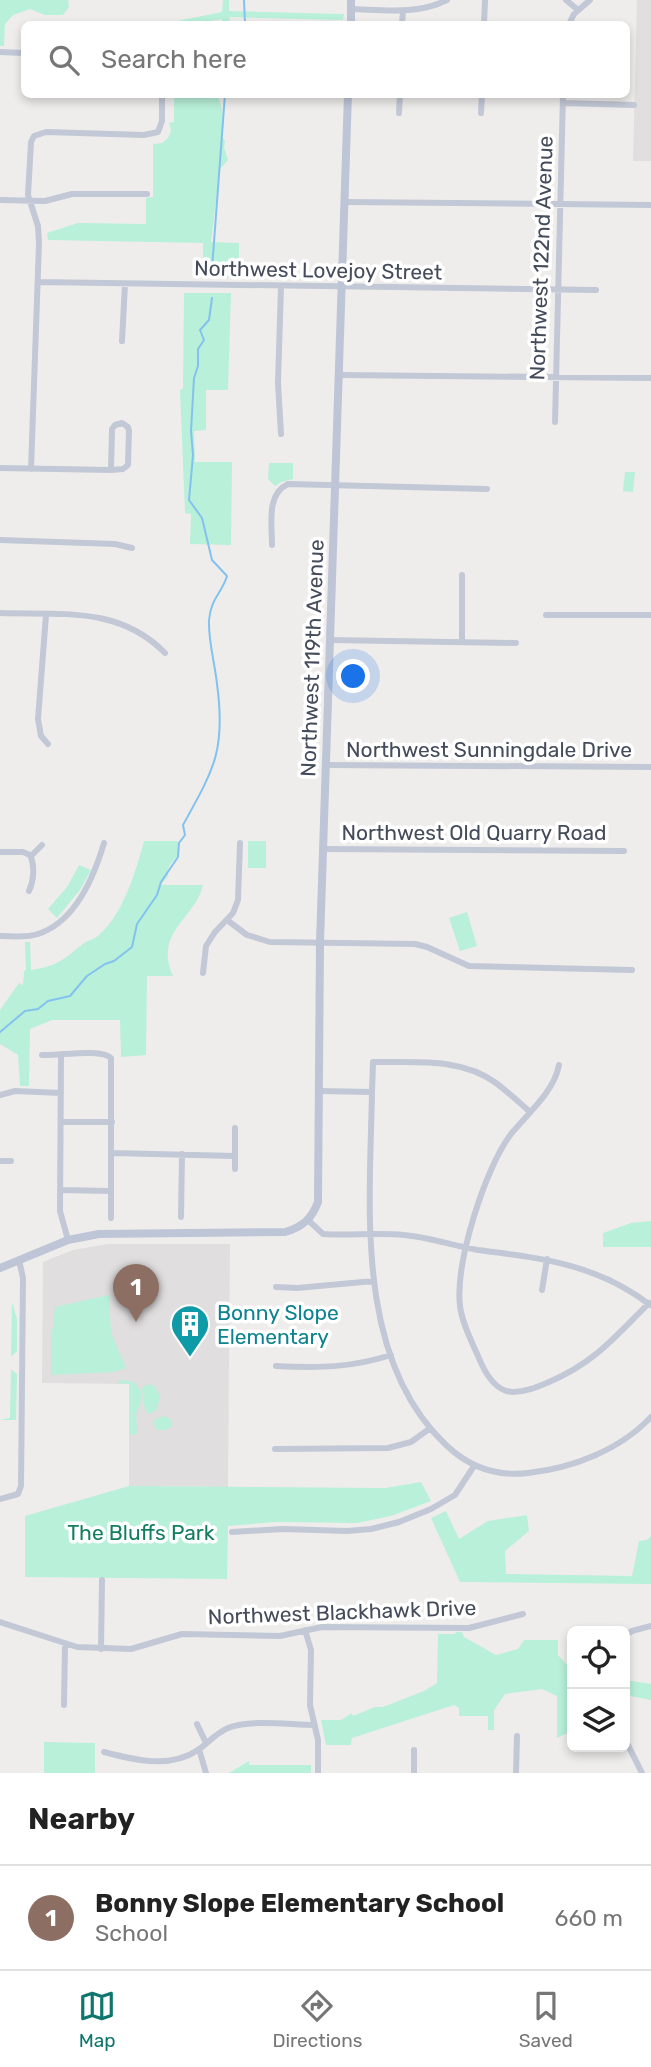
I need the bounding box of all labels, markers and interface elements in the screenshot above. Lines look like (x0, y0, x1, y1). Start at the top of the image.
search box (21, 21, 630, 98)
icon: search (45, 41, 83, 79)
text: Search here (101, 44, 247, 75)
street label: Northwest 122nd Avenue (524, 135, 558, 381)
street label: Northwest Lovejoy Street (194, 255, 442, 285)
street label: Northwest 119th Avenue (295, 539, 329, 777)
your location (336, 659, 370, 693)
street label: Northwest Sunningdale Drive (346, 737, 632, 762)
street label: Northwest Old Quarry Road (341, 820, 607, 845)
pin: 1 (113, 1264, 159, 1322)
place label: Bonny Slope Elementary (217, 1300, 339, 1349)
building icon: Bonny Slope Elementary (169, 1303, 211, 1358)
park label: The Bluffs Park (67, 1520, 215, 1545)
street label: Northwest Blackhawk Drive (207, 1595, 477, 1629)
map controls (567, 1626, 630, 1752)
button: locate (567, 1626, 630, 1689)
button: layers (567, 1689, 630, 1752)
text: Nearby (28, 1801, 135, 1837)
text: Bonny Slope Elementary School (95, 1888, 504, 1919)
text: 1 (45, 1904, 57, 1932)
text: 660 m (555, 1904, 623, 1932)
text: School (95, 1919, 168, 1947)
tab: Map (78, 1987, 116, 2052)
tab: Directions (272, 1987, 362, 2052)
tab: Saved (519, 1987, 573, 2052)

